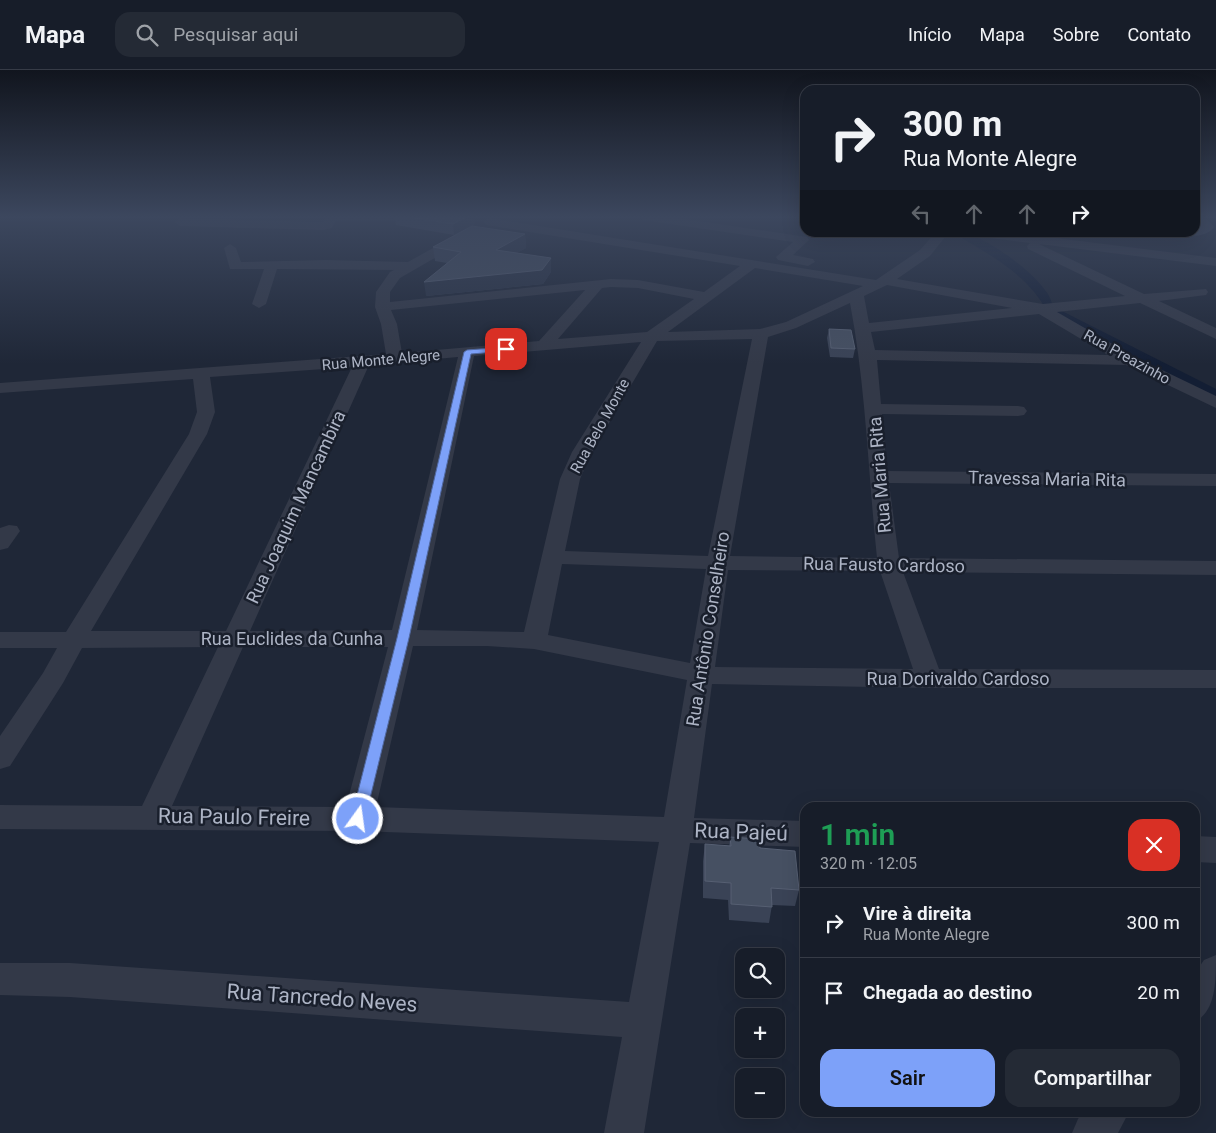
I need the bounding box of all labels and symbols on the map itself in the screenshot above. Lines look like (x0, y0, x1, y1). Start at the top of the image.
street label: Rua Preazinho (1081, 326, 1173, 388)
pin (485, 328, 527, 370)
street label: Rua Monte Alegre (321, 346, 441, 374)
street label: Rua Belo Monte (567, 376, 633, 476)
street label: Rua Joaquim Mancambira (242, 407, 350, 607)
street label: Rua Maria Rita (864, 416, 895, 534)
street label: Travessa Maria Rita (968, 467, 1126, 490)
street label: Rua Antônio Conselheiro (682, 530, 733, 728)
street label: Rua Fausto Cardoso (803, 553, 965, 576)
street label: Rua Euclides da Cunha (201, 628, 383, 649)
street label: Rua Dorivaldo Cardoso (867, 668, 1049, 689)
position arrow (331, 792, 383, 844)
street label: Rua Paulo Freire (158, 804, 310, 830)
street label: Rua Pajeú (694, 818, 788, 846)
street label: Rua Tancredo Neves (226, 979, 418, 1017)

